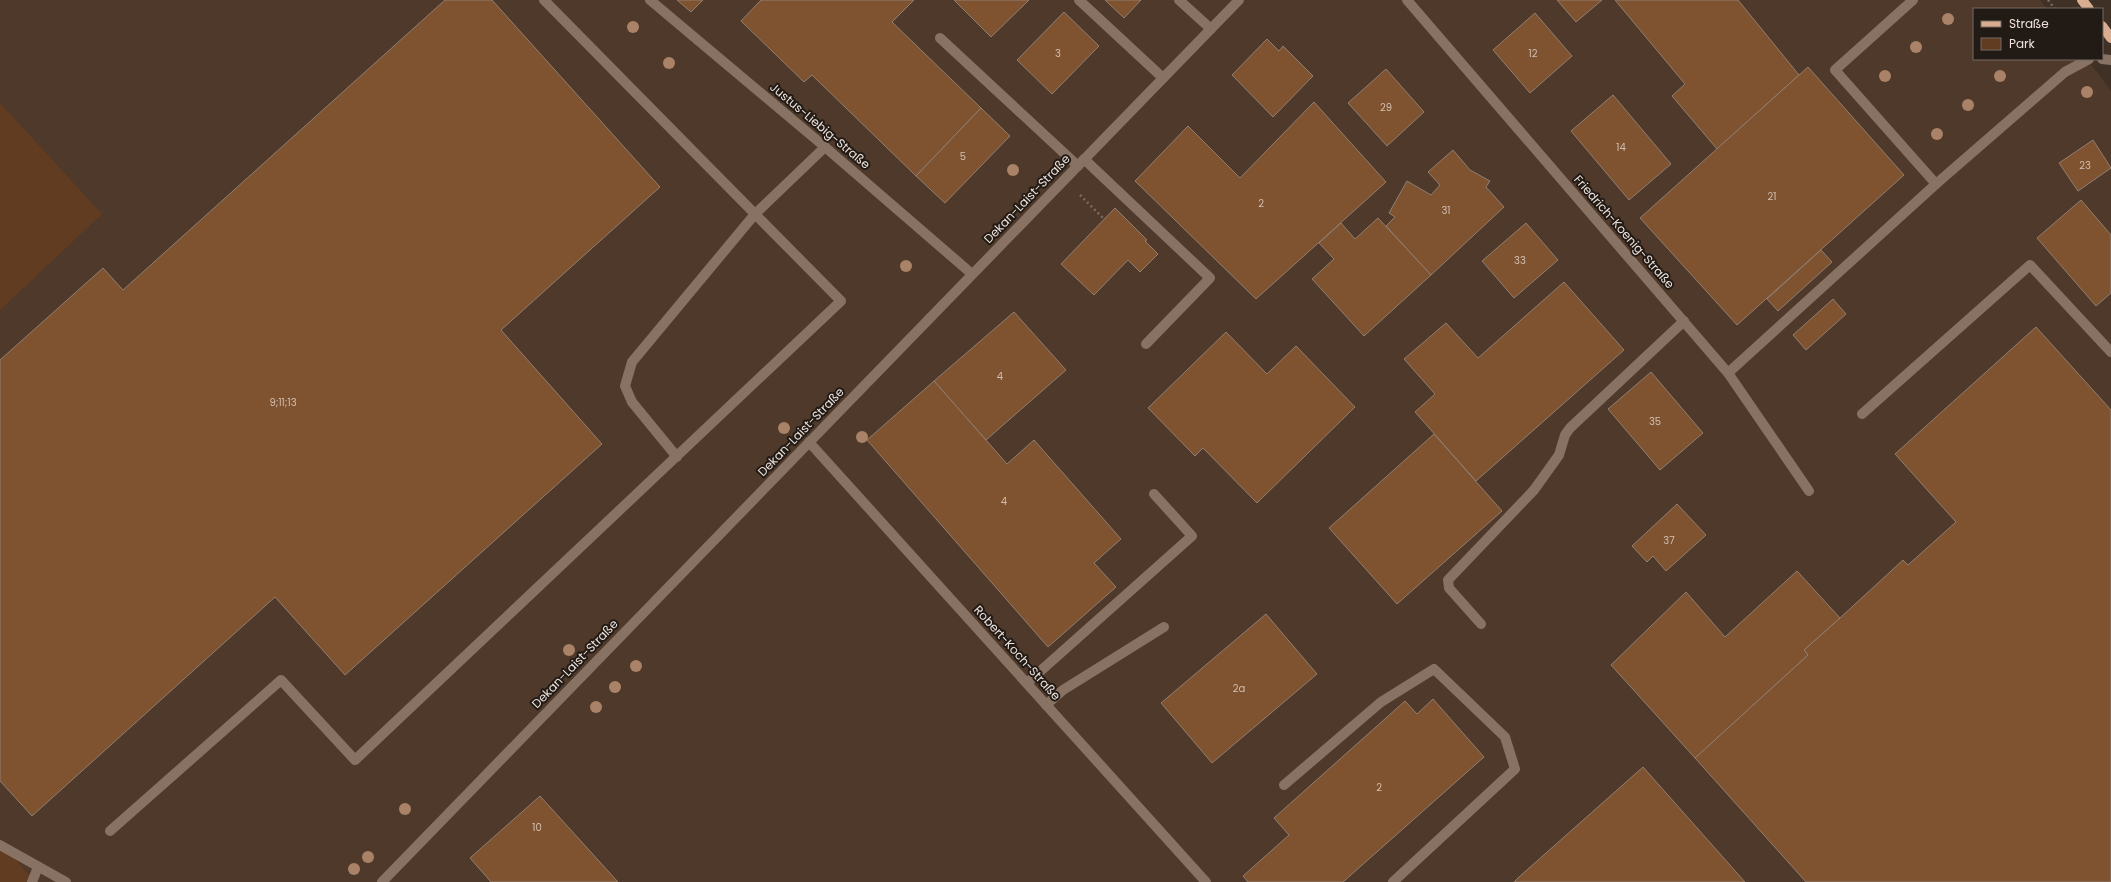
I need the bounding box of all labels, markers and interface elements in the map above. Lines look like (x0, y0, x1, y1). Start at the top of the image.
legend (1973, 8, 2103, 60)
text: Straße (2009, 15, 2049, 32)
text: Park (2009, 35, 2036, 52)
house number: 3 (1055, 46, 1061, 61)
house number: 12 (1529, 46, 1538, 61)
street label: Justus-Liebig-Straße (767, 79, 874, 173)
house number: 29 (1380, 100, 1392, 115)
house number: 14 (1616, 140, 1626, 155)
house number: 5 (960, 149, 966, 164)
street label: Dekan-Laist-Straße (980, 150, 1074, 247)
house number: 23 (2079, 158, 2091, 173)
street label: Friedrich-Koenig-Straße (1570, 171, 1678, 292)
house number: 21 (1768, 189, 1776, 204)
house number: 2 (1258, 196, 1264, 211)
house number: 31 (1441, 203, 1451, 218)
house number: 33 (1514, 253, 1526, 268)
house number: 4 (997, 369, 1003, 384)
street label: Dekan-Laist-Straße (754, 383, 848, 480)
house number: 9;11;13 (269, 395, 297, 410)
house number: 35 (1649, 414, 1661, 429)
house number: 4 (1001, 494, 1007, 509)
house number: 37 (1663, 533, 1675, 548)
street label: Robert-Koch-Straße (970, 602, 1065, 704)
street label: Dekan-Laist-Straße (528, 615, 622, 712)
house number: 2a (1233, 681, 1245, 696)
house number: 2 (1376, 780, 1382, 795)
house number: 10 (532, 820, 542, 835)

